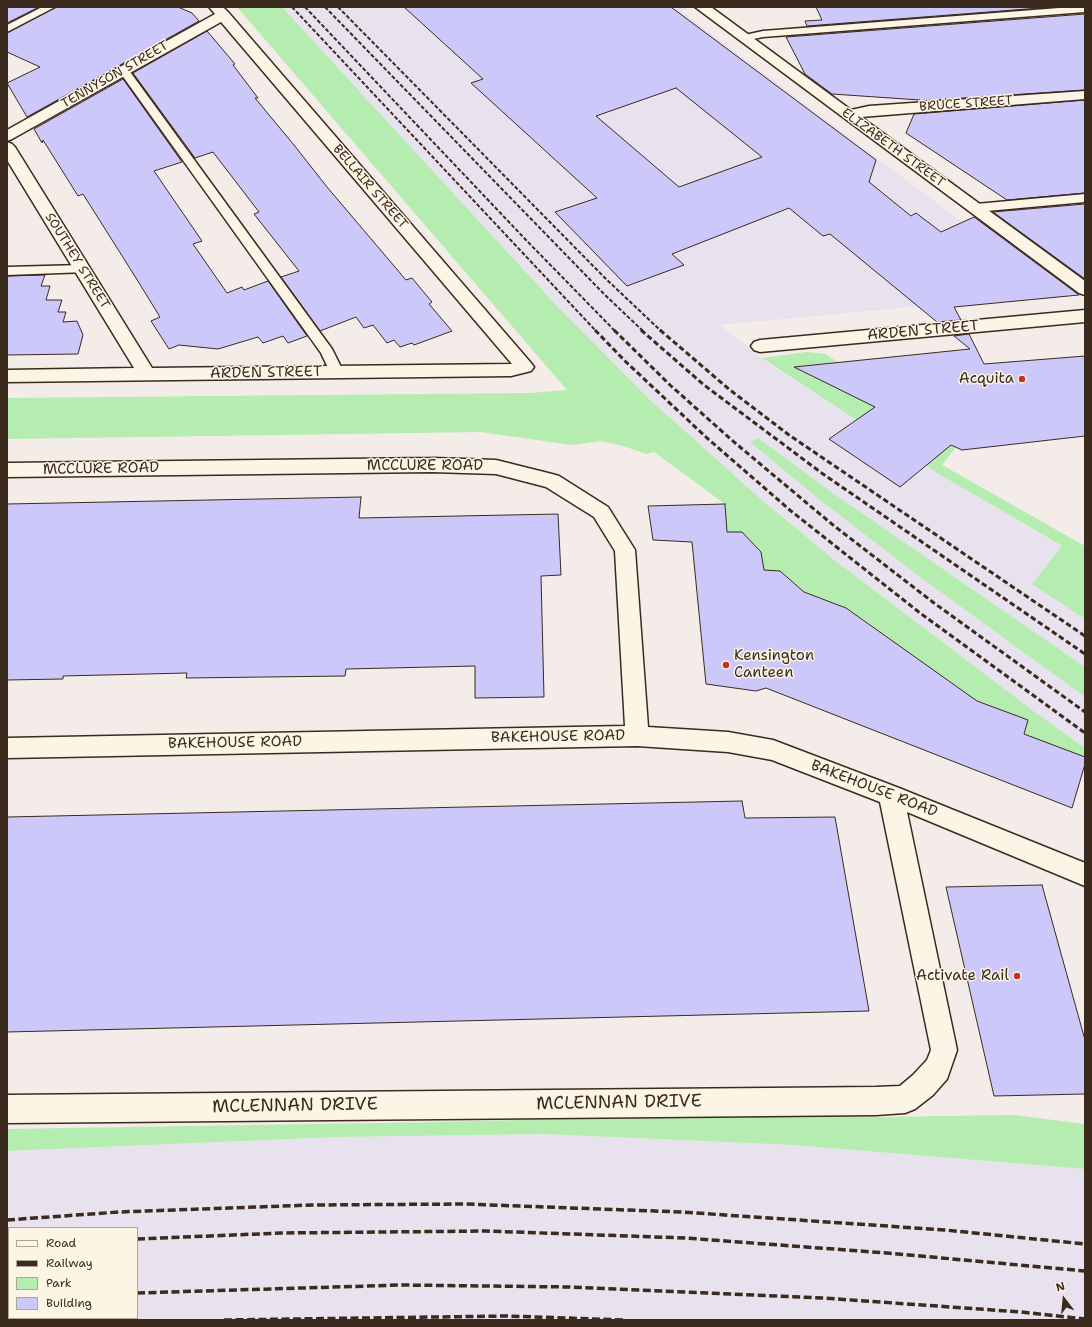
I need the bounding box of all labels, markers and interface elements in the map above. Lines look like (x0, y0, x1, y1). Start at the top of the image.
street label: TENNYSON STREET (59, 38, 171, 112)
street label: BRUCE STREET (919, 93, 1013, 115)
street label: ELIZABETH STREET (838, 105, 948, 191)
street label: BELLAIR STREET (329, 142, 411, 232)
street label: SOUTHEY STREET (41, 210, 113, 312)
street label: ARDEN STREET (866, 317, 980, 345)
street label: ARDEN STREET (210, 363, 322, 383)
place label: Acquita (959, 370, 1014, 388)
marker: Acquita (1017, 374, 1027, 384)
street label: MCCLURE ROAD (367, 457, 483, 475)
street label: MCCLURE ROAD (43, 459, 159, 479)
place label: Kensington Canteen (734, 647, 814, 682)
marker: Kensington Canteen (721, 660, 731, 670)
street label: BAKEHOUSE ROAD (491, 727, 625, 747)
street label: BAKEHOUSE ROAD (168, 733, 302, 753)
street label: BAKEHOUSE ROAD (808, 757, 940, 821)
place label: Activate Rail (916, 967, 1009, 985)
marker: Activate Rail (1012, 971, 1022, 981)
street label: MCLENNAN DRIVE (536, 1091, 702, 1115)
street label: MCLENNAN DRIVE (212, 1094, 378, 1118)
legend (8, 1227, 138, 1319)
text: Road (46, 1235, 76, 1251)
text: Railway (46, 1255, 93, 1271)
text: Park (46, 1275, 72, 1291)
north arrow (1044, 1279, 1084, 1319)
text: N (1054, 1279, 1067, 1295)
text: Building (46, 1295, 92, 1311)

